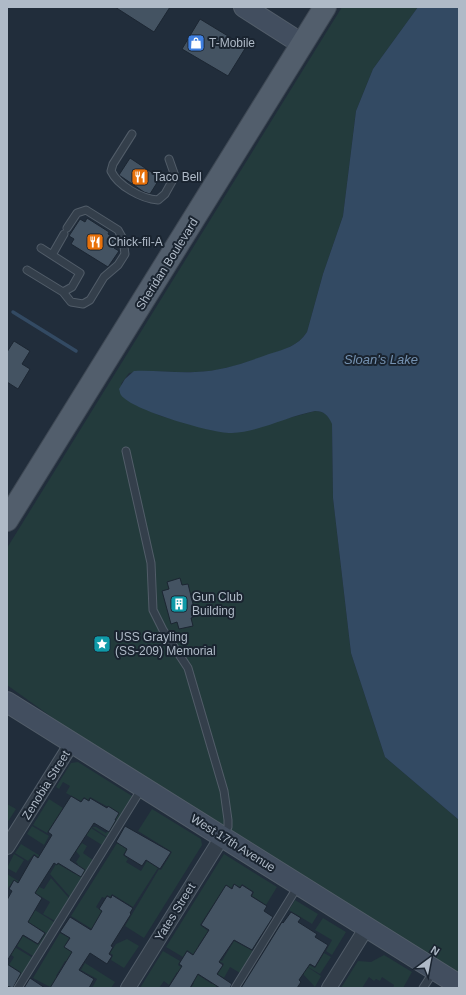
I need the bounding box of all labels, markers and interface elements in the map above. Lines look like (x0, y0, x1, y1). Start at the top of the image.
shop icon: T-Mobile (186, 33, 206, 53)
place label: T-Mobile (209, 36, 255, 50)
restaurant icon: Taco Bell (130, 167, 150, 187)
place label: Taco Bell (153, 170, 202, 184)
street label: Sheridan Boulevard (133, 216, 201, 312)
restaurant icon: Chick-fil-A (85, 232, 105, 252)
place label: Chick-fil-A (108, 235, 163, 249)
water label: Sloan's Lake (344, 352, 418, 367)
place label: Gun Club Building (192, 590, 243, 618)
building icon: Gun Club Building (169, 594, 189, 614)
place label: USS Grayling (SS-209) Memorial (115, 630, 216, 658)
place icon: USS Grayling (SS-209) Memorial (92, 634, 112, 654)
street label: Zenobia Street (19, 747, 73, 822)
street label: West 17th Avenue (188, 811, 278, 875)
street label: Yates Street (152, 880, 199, 943)
north arrow (410, 939, 450, 979)
text: N (429, 943, 442, 958)

